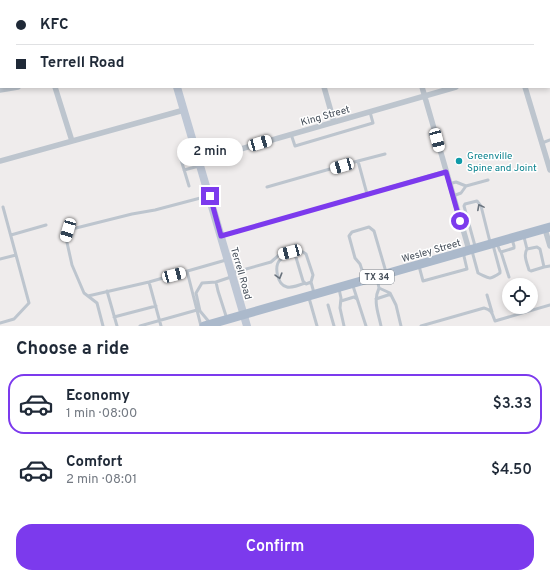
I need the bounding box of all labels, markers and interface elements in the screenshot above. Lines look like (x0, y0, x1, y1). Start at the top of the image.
text: KFC (40, 16, 69, 35)
text: Terrell Road (40, 54, 124, 73)
street label: King Street (299, 103, 352, 130)
car (428, 127, 446, 153)
car (247, 134, 273, 152)
callout: 2 min (177, 138, 243, 166)
text: 2 min (193, 144, 227, 160)
place label: Greenville Spine and Joint (467, 150, 537, 175)
marker: Greenville Spine and Joint (454, 156, 464, 166)
car (329, 157, 355, 175)
route end (201, 187, 219, 205)
one-way arrow (477, 204, 485, 211)
route start (451, 212, 469, 230)
car (59, 217, 77, 243)
street label: Wesley Street (400, 237, 463, 266)
car (277, 243, 303, 261)
street label: Terrell Road (227, 246, 254, 301)
car (161, 266, 187, 284)
road number: TX 34 (360, 270, 394, 284)
one-way arrow (274, 273, 283, 280)
map controls (502, 278, 538, 314)
button: locate (502, 278, 538, 314)
text: Choose a ride (16, 338, 129, 361)
icon: car (18, 386, 54, 422)
text: Economy (66, 387, 130, 406)
text: $3.33 (493, 395, 532, 414)
text: 1 min · 08:00 (66, 406, 137, 422)
icon: car (18, 452, 54, 488)
text: Comfort (66, 453, 123, 472)
text: $4.50 (491, 461, 532, 480)
text: 2 min · 08:01 (66, 472, 137, 488)
button: Confirm (16, 524, 534, 570)

